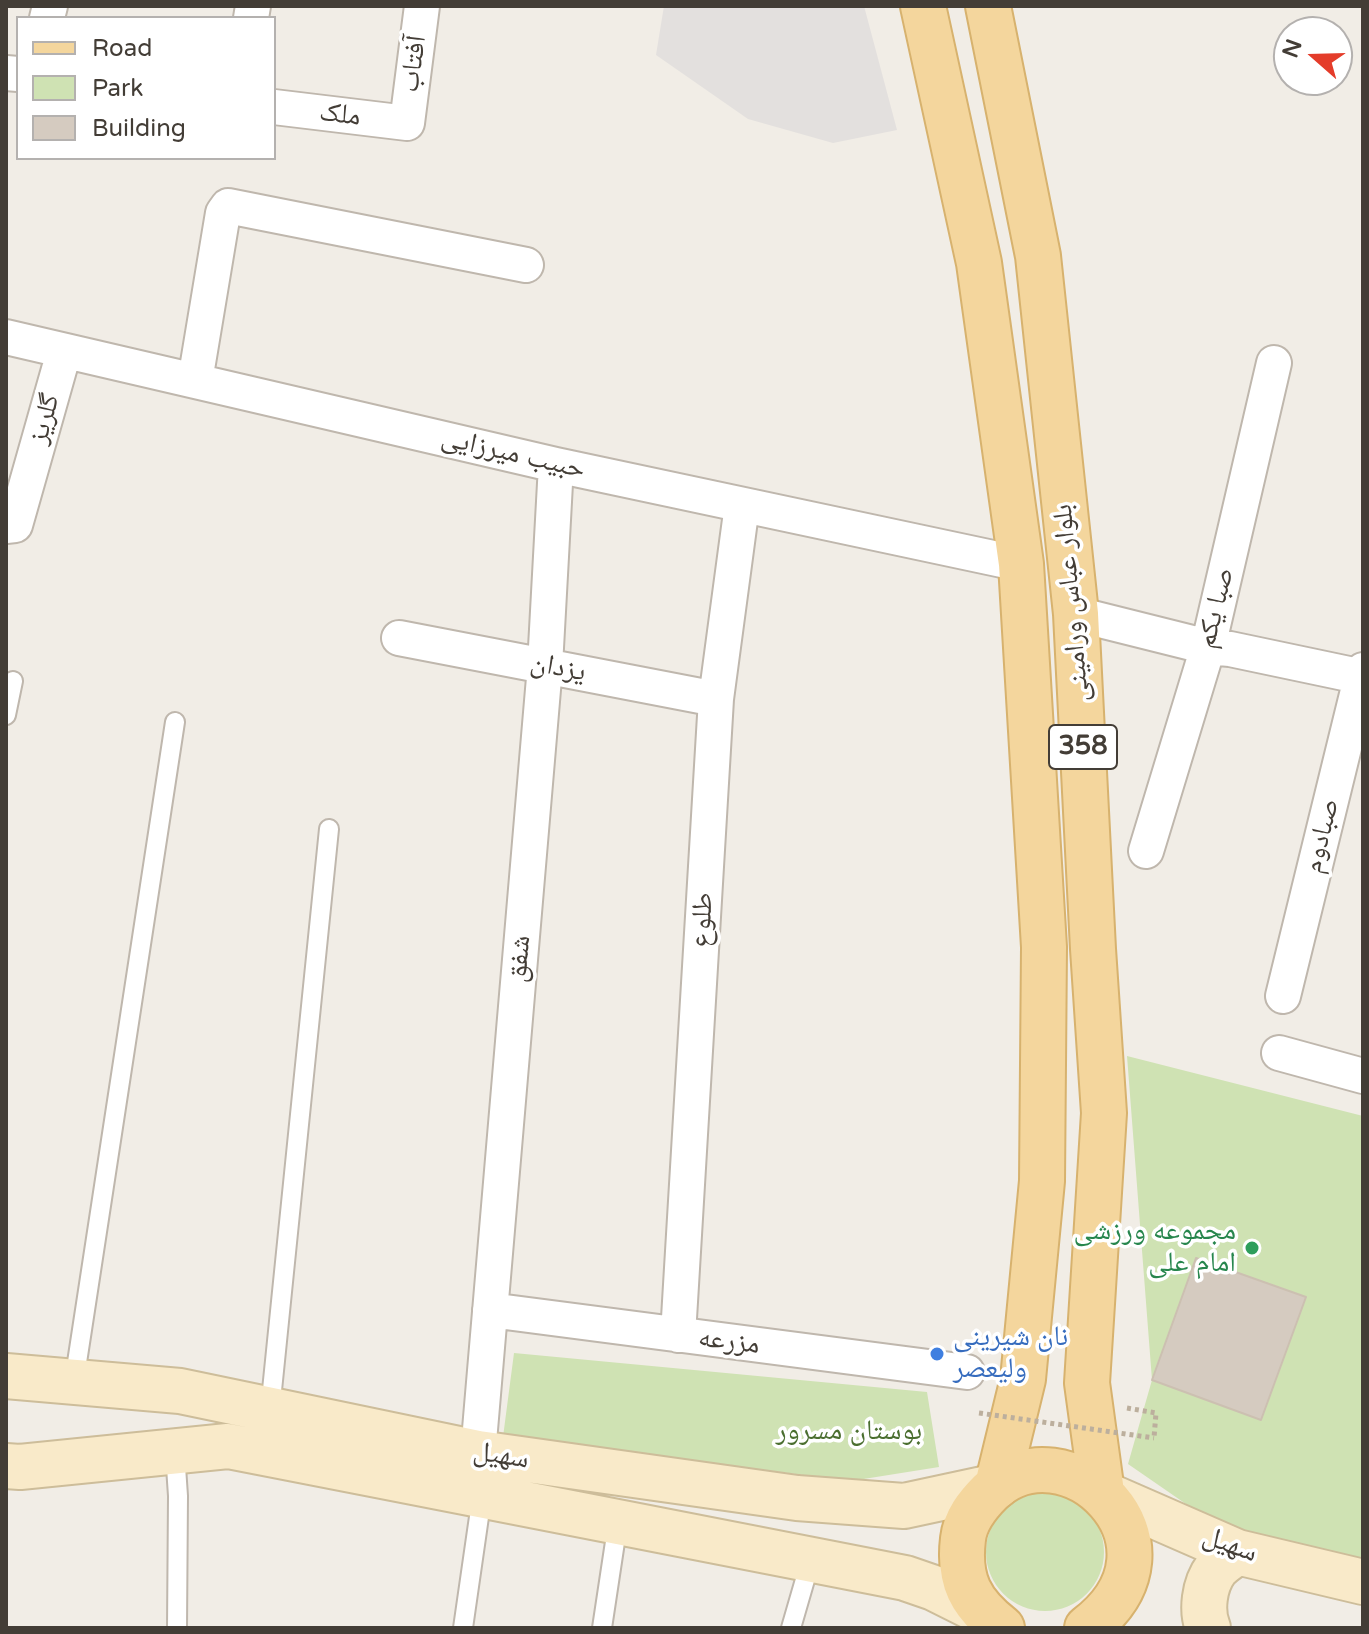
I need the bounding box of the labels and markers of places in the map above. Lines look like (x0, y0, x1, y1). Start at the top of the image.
place label: مجموعه ورزشی امام علی (1073, 1215, 1236, 1281)
marker: مجموعه ورزشی امام علی (1243, 1239, 1261, 1257)
place label: نان شیرینی ولیعصر (953, 1321, 1068, 1387)
marker: نان شیرینی ولیعصر (928, 1345, 946, 1363)

